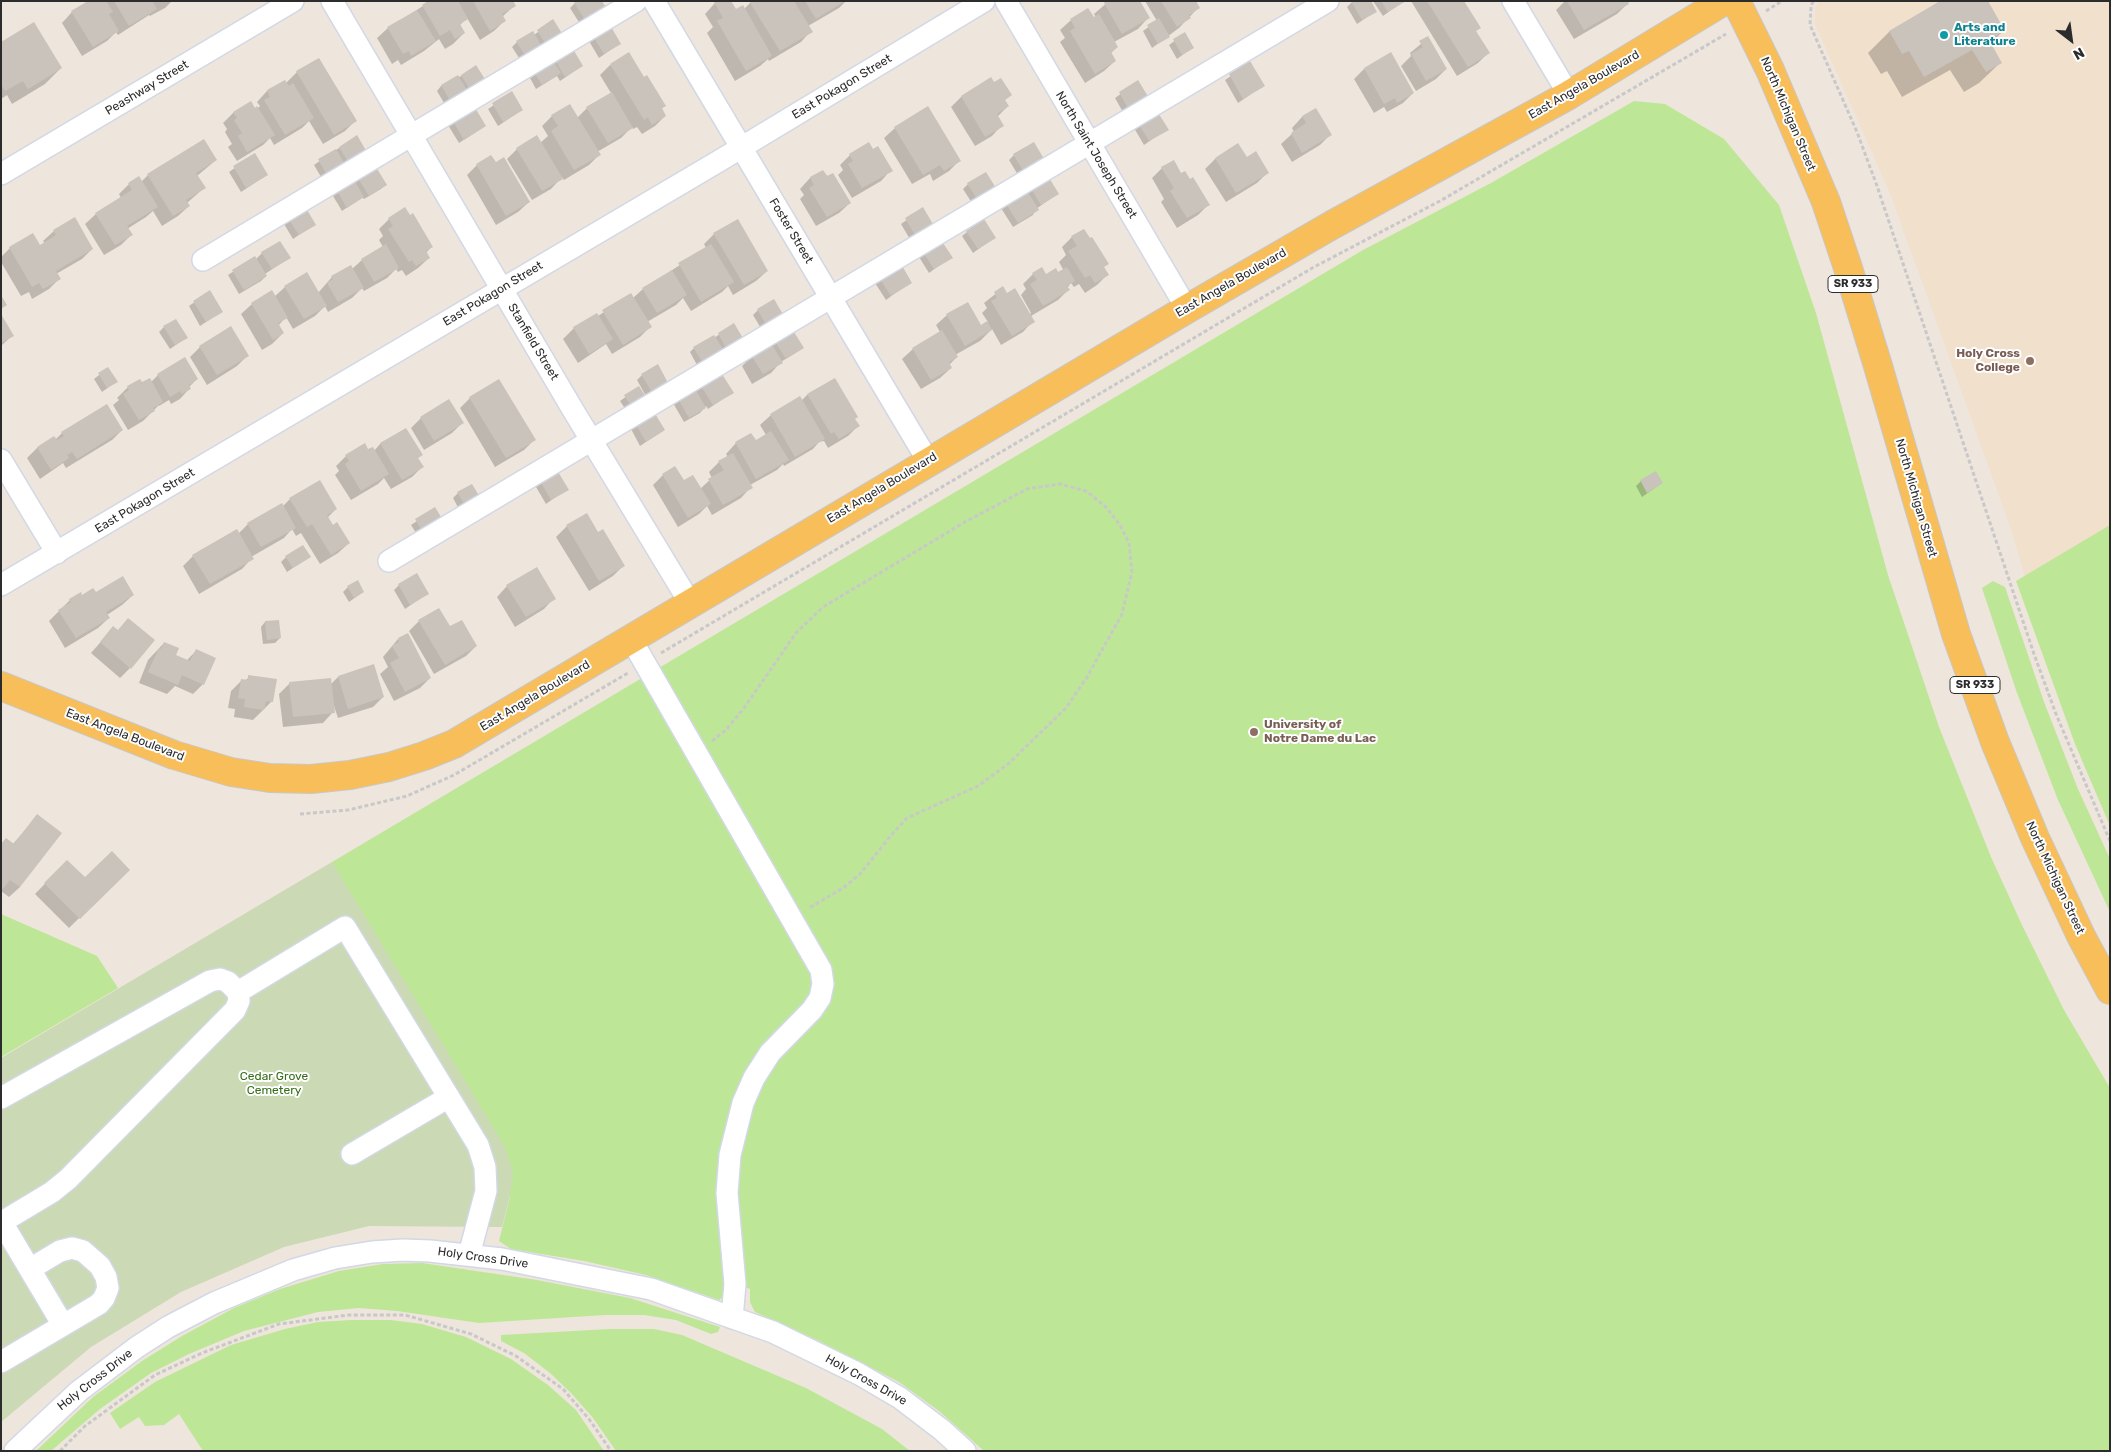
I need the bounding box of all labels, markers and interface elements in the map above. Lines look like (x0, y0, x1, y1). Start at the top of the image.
north arrow (2046, 15, 2096, 65)
place label: Arts and Literature (1954, 21, 2016, 49)
marker: Arts and Literature (1938, 29, 1950, 41)
text: N (2070, 44, 2087, 63)
street label: East Angela Boulevard (1526, 47, 1642, 123)
street label: East Pokagon Street (790, 52, 894, 122)
street label: North Michigan Street (1757, 55, 1819, 173)
street label: Peashway Street (103, 57, 191, 119)
street label: North Saint Joseph Street (1052, 89, 1140, 221)
street label: Foster Street (766, 196, 816, 266)
street label: East Angela Boulevard (1173, 245, 1289, 321)
street label: East Pokagon Street (441, 259, 545, 329)
road number: SR 933 (1828, 276, 1878, 292)
street label: Stanfield Street (504, 301, 562, 383)
place label: Holy Cross College (1956, 347, 2020, 375)
marker: Holy Cross College (2024, 355, 2036, 367)
street label: North Michigan Street (1892, 437, 1940, 559)
street label: East Angela Boulevard (825, 450, 939, 526)
street label: East Pokagon Street (93, 466, 197, 536)
street label: East Angela Boulevard (478, 658, 592, 734)
road number: SR 933 (1950, 676, 2000, 694)
street label: East Angela Boulevard (64, 706, 186, 764)
place label: University of Notre Dame du Lac (1264, 718, 1376, 746)
marker: University of Notre Dame du Lac (1248, 726, 1260, 738)
street label: North Michigan Street (2023, 819, 2087, 937)
park label: Cedar Grove Cemetery (240, 1070, 308, 1098)
street label: Holy Cross Drive (437, 1245, 529, 1271)
street label: Holy Cross Drive (55, 1346, 135, 1414)
street label: Holy Cross Drive (823, 1352, 909, 1408)

